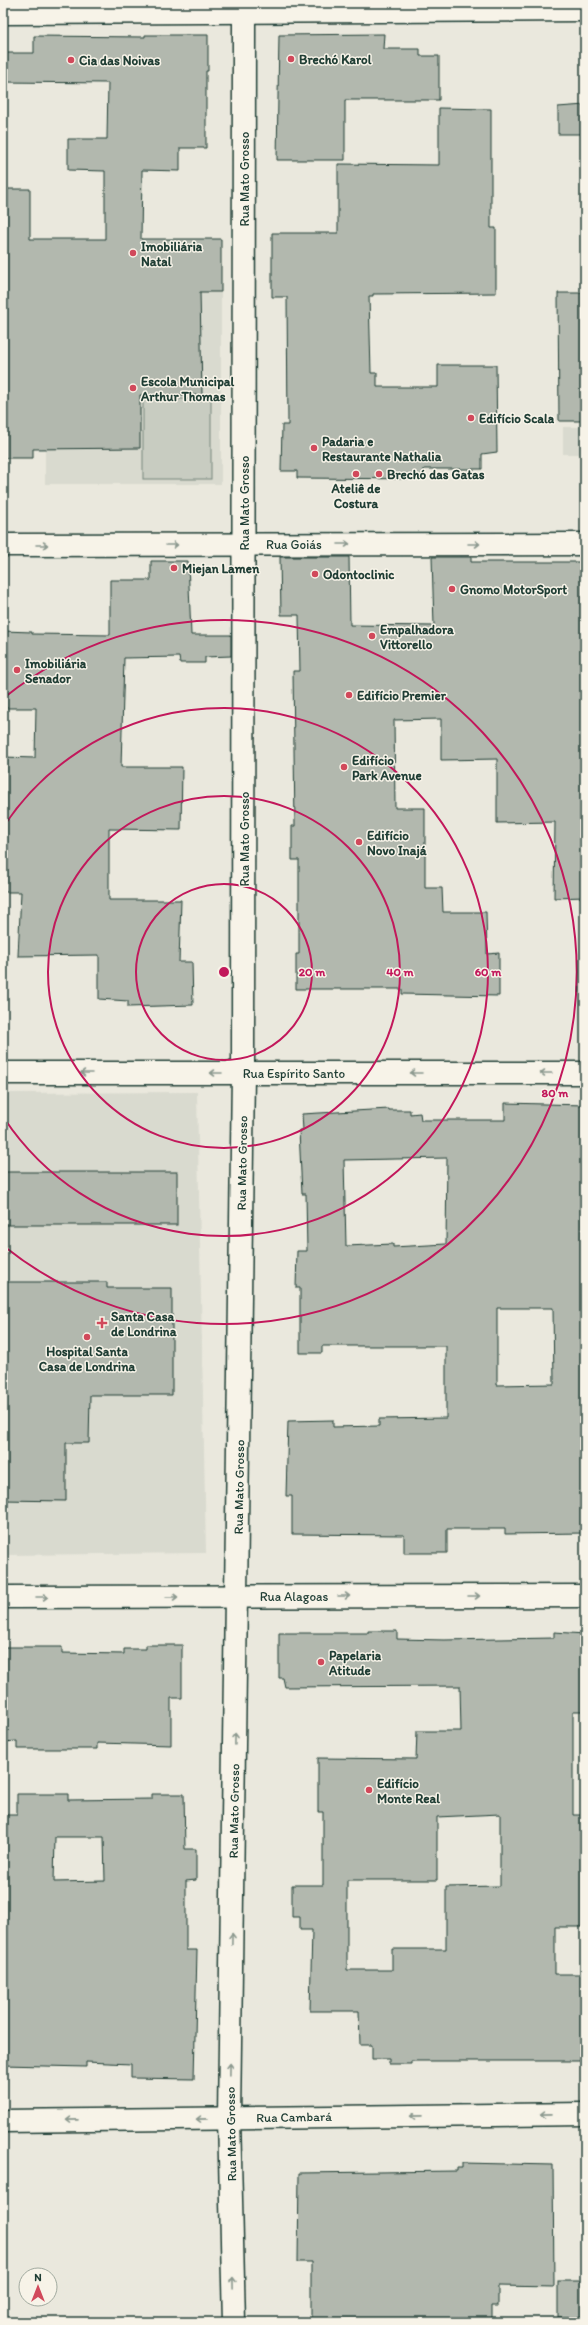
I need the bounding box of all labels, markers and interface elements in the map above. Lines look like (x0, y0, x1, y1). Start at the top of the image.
place label: Brechó Karol (299, 52, 372, 67)
place label: Cia das Noivas (79, 53, 160, 68)
marker: Brechó Karol (286, 54, 296, 64)
marker: Cia das Noivas (66, 55, 76, 65)
street label: Rua Mato Grosso (237, 131, 252, 226)
place label: Imobiliária Natal (141, 239, 203, 269)
marker: Imobiliária Natal (128, 248, 138, 258)
place label: Escola Municipal Arthur Thomas (140, 374, 235, 404)
marker: Escola Municipal Arthur Thomas (128, 383, 138, 393)
place label: Edifício Scala (479, 411, 555, 426)
marker: Edifício Scala (466, 413, 476, 423)
place label: Padaria e Restaurante Nathalia (322, 434, 442, 464)
marker: Padaria e Restaurante Nathalia (309, 443, 319, 453)
street label: Rua Mato Grosso (237, 455, 252, 550)
place label: Brechó das Gatas (387, 467, 485, 482)
marker: Ateliê de Costura (351, 469, 361, 479)
marker: Brechó das Gatas (374, 469, 384, 479)
place label: Ateliê de Costura (331, 481, 380, 511)
street label: Rua Goiás (266, 537, 322, 552)
one-way arrow (337, 540, 350, 548)
one-way arrow (467, 540, 480, 548)
one-way arrow (35, 541, 48, 549)
one-way arrow (165, 541, 178, 549)
place label: Miejan Lamen (182, 561, 260, 577)
marker: Miejan Lamen (169, 563, 179, 573)
place label: Odontoclinic (323, 567, 394, 582)
marker: Odontoclinic (310, 569, 320, 579)
place label: Gnomo MotorSport (460, 582, 567, 598)
marker: Gnomo MotorSport (447, 584, 457, 594)
place label: Empalhadora Vittorello (380, 622, 454, 652)
marker: Empalhadora Vittorello (367, 631, 377, 641)
place label: Imobiliária Senador (25, 656, 87, 686)
marker: Imobiliária Senador (12, 665, 22, 675)
place label: Edifício Premier (357, 688, 447, 703)
marker: Edifício Premier (344, 690, 354, 700)
place label: Edifício Park Avenue (352, 753, 422, 783)
marker: Edifício Park Avenue (339, 762, 349, 772)
street label: Rua Mato Grosso (237, 791, 252, 886)
place label: Edifício Novo Inajá (367, 828, 427, 859)
marker: Edifício Novo Inajá (354, 837, 364, 847)
centre of rings (217, 965, 231, 979)
text: 20 m (299, 965, 326, 979)
text: 40 m (386, 965, 415, 979)
text: 60 m (475, 965, 502, 979)
street label: Rua Espírito Santo (243, 1066, 346, 1081)
one-way arrow (80, 1069, 93, 1077)
one-way arrow (210, 1069, 223, 1077)
one-way arrow (410, 1069, 423, 1077)
one-way arrow (540, 1069, 553, 1077)
text: 80 m (542, 1086, 569, 1100)
street label: Rua Mato Grosso (234, 1115, 250, 1211)
place label: Santa Casa de Londrina (111, 1309, 177, 1339)
marker: Santa Casa de Londrina (96, 1317, 108, 1329)
marker: Hospital Santa Casa de Londrina (82, 1332, 92, 1342)
place label: Hospital Santa Casa de Londrina (39, 1344, 136, 1374)
street label: Rua Mato Grosso (231, 1439, 247, 1535)
street label: Rua Alagoas (260, 1589, 328, 1604)
one-way arrow (337, 1592, 350, 1600)
one-way arrow (467, 1592, 480, 1600)
one-way arrow (35, 1593, 48, 1601)
one-way arrow (165, 1593, 178, 1601)
place label: Papelaria Atitude (328, 1648, 382, 1678)
marker: Papelaria Atitude (316, 1657, 326, 1667)
one-way arrow (231, 1733, 239, 1746)
street label: Rua Mato Grosso (226, 1763, 242, 1859)
place label: Edifício Monte Real (377, 1776, 440, 1806)
marker: Edifício Monte Real (364, 1785, 374, 1795)
one-way arrow (228, 1933, 236, 1946)
one-way arrow (226, 2063, 234, 2076)
street label: Rua Mato Grosso (223, 2086, 239, 2182)
street label: Rua Cambará (256, 2109, 332, 2125)
one-way arrow (540, 2110, 553, 2118)
one-way arrow (410, 2112, 423, 2120)
one-way arrow (196, 2115, 209, 2123)
one-way arrow (66, 2116, 79, 2124)
north arrow (18, 2267, 58, 2307)
text: N (34, 2271, 42, 2284)
one-way arrow (229, 2277, 237, 2290)

